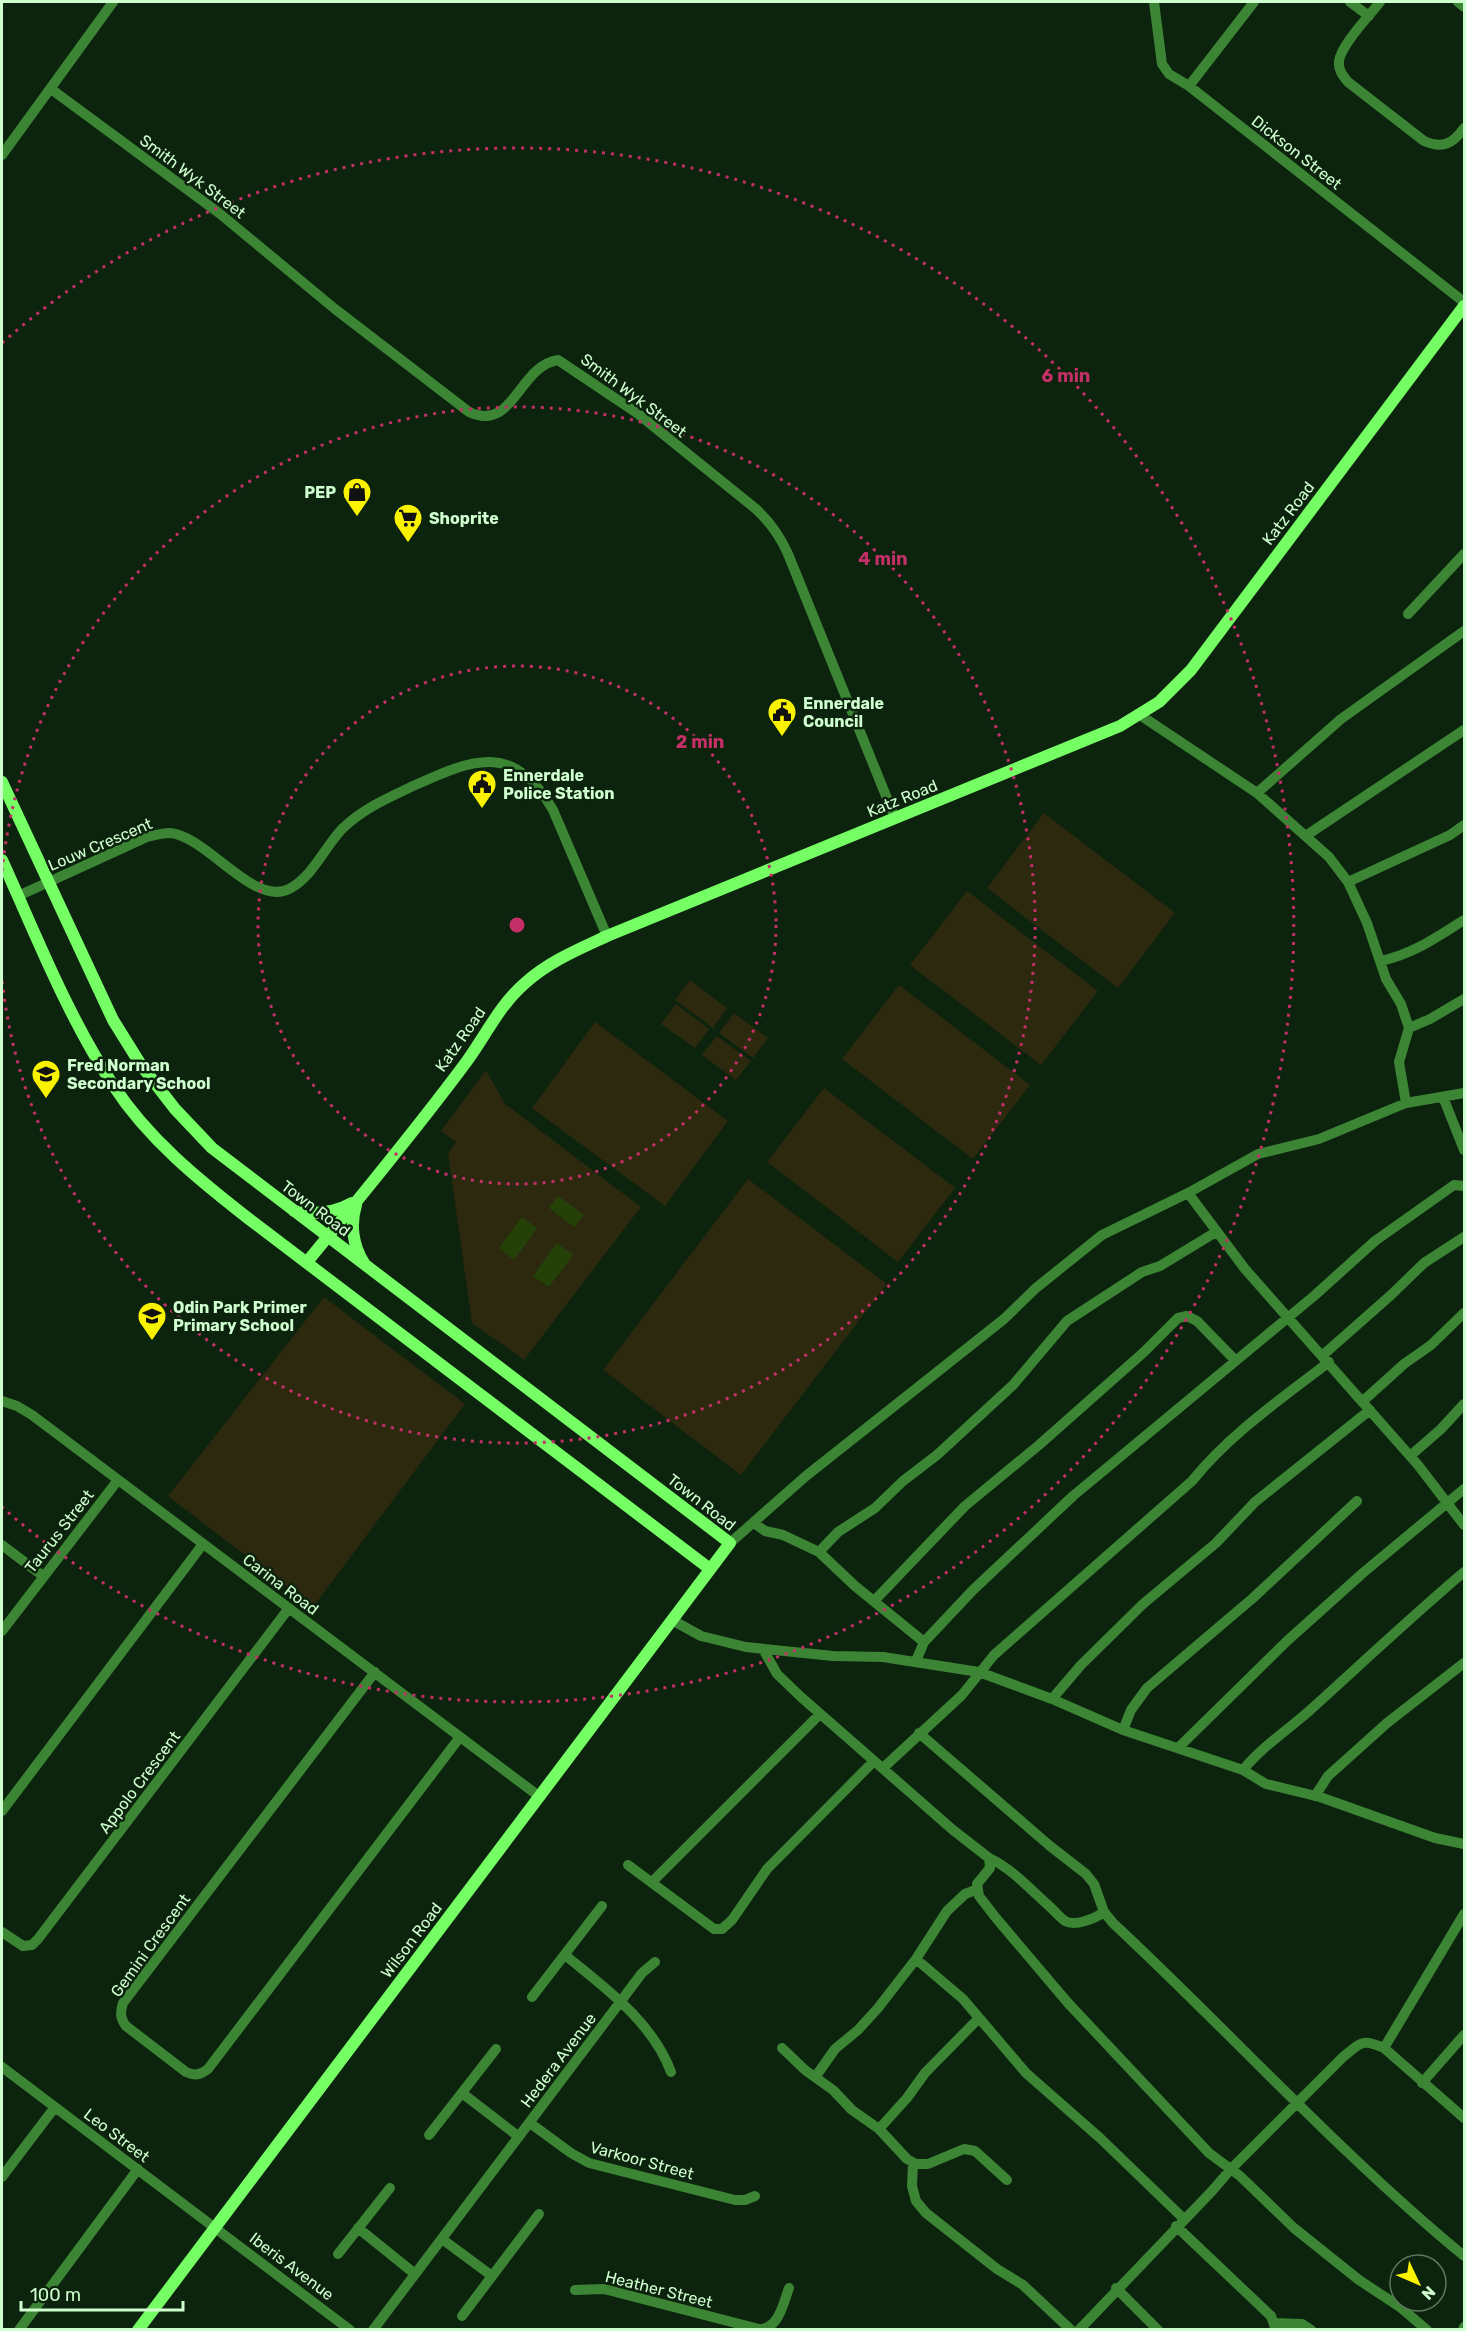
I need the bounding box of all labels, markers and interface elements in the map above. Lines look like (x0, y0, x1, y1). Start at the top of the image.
street label: Dickson Street (1248, 111, 1346, 193)
street label: Smith Wyk Street (136, 130, 249, 222)
street label: Smith Wyk Street (577, 349, 690, 441)
text: 6 min (1042, 365, 1090, 387)
shop icon: PEP (341, 476, 373, 518)
street label: Katz Road (1258, 478, 1318, 549)
place label: PEP (304, 483, 336, 502)
supermarket icon: Shoprite (392, 502, 424, 544)
place label: Shoprite (429, 509, 499, 528)
text: 4 min (858, 548, 908, 570)
place label: Ennerdale Council (803, 694, 884, 731)
public building icon: Ennerdale Council (766, 696, 798, 738)
text: 2 min (676, 731, 724, 753)
place label: Ennerdale Police Station (503, 766, 615, 803)
public building icon: Ennerdale Police Station (466, 768, 498, 810)
street label: Katz Road (864, 776, 940, 821)
street label: Louw Crescent (45, 814, 155, 875)
centre of rings (507, 915, 527, 935)
street label: Katz Road (431, 1003, 490, 1075)
place label: Fred Norman Secondary School (67, 1056, 211, 1093)
school or university icon: Fred Norman Secondary School (30, 1058, 62, 1100)
street label: Town Road (278, 1176, 354, 1240)
place label: Odin Park Primer Primary School (173, 1298, 308, 1335)
school or university icon: Odin Park Primer Primary School (136, 1300, 168, 1342)
street label: Town Road (664, 1470, 739, 1535)
street label: Taurus Street (21, 1486, 98, 1577)
street label: Carina Road (239, 1550, 322, 1619)
street label: Appolo Crescent (95, 1727, 184, 1837)
street label: Gemini Crescent (107, 1890, 194, 2001)
street label: Wilson Road (377, 1899, 446, 1982)
street label: Hedera Avenue (517, 2009, 600, 2111)
street label: Leo Street (80, 2105, 153, 2166)
street label: Varkoor Street (588, 2138, 696, 2183)
street label: Iberis Avenue (246, 2229, 338, 2304)
north arrow (1388, 2253, 1448, 2313)
street label: Heather Street (603, 2267, 715, 2312)
scale bar (21, 2274, 183, 2312)
text: N (1418, 2282, 1439, 2304)
text: 100 m (30, 2284, 81, 2306)

